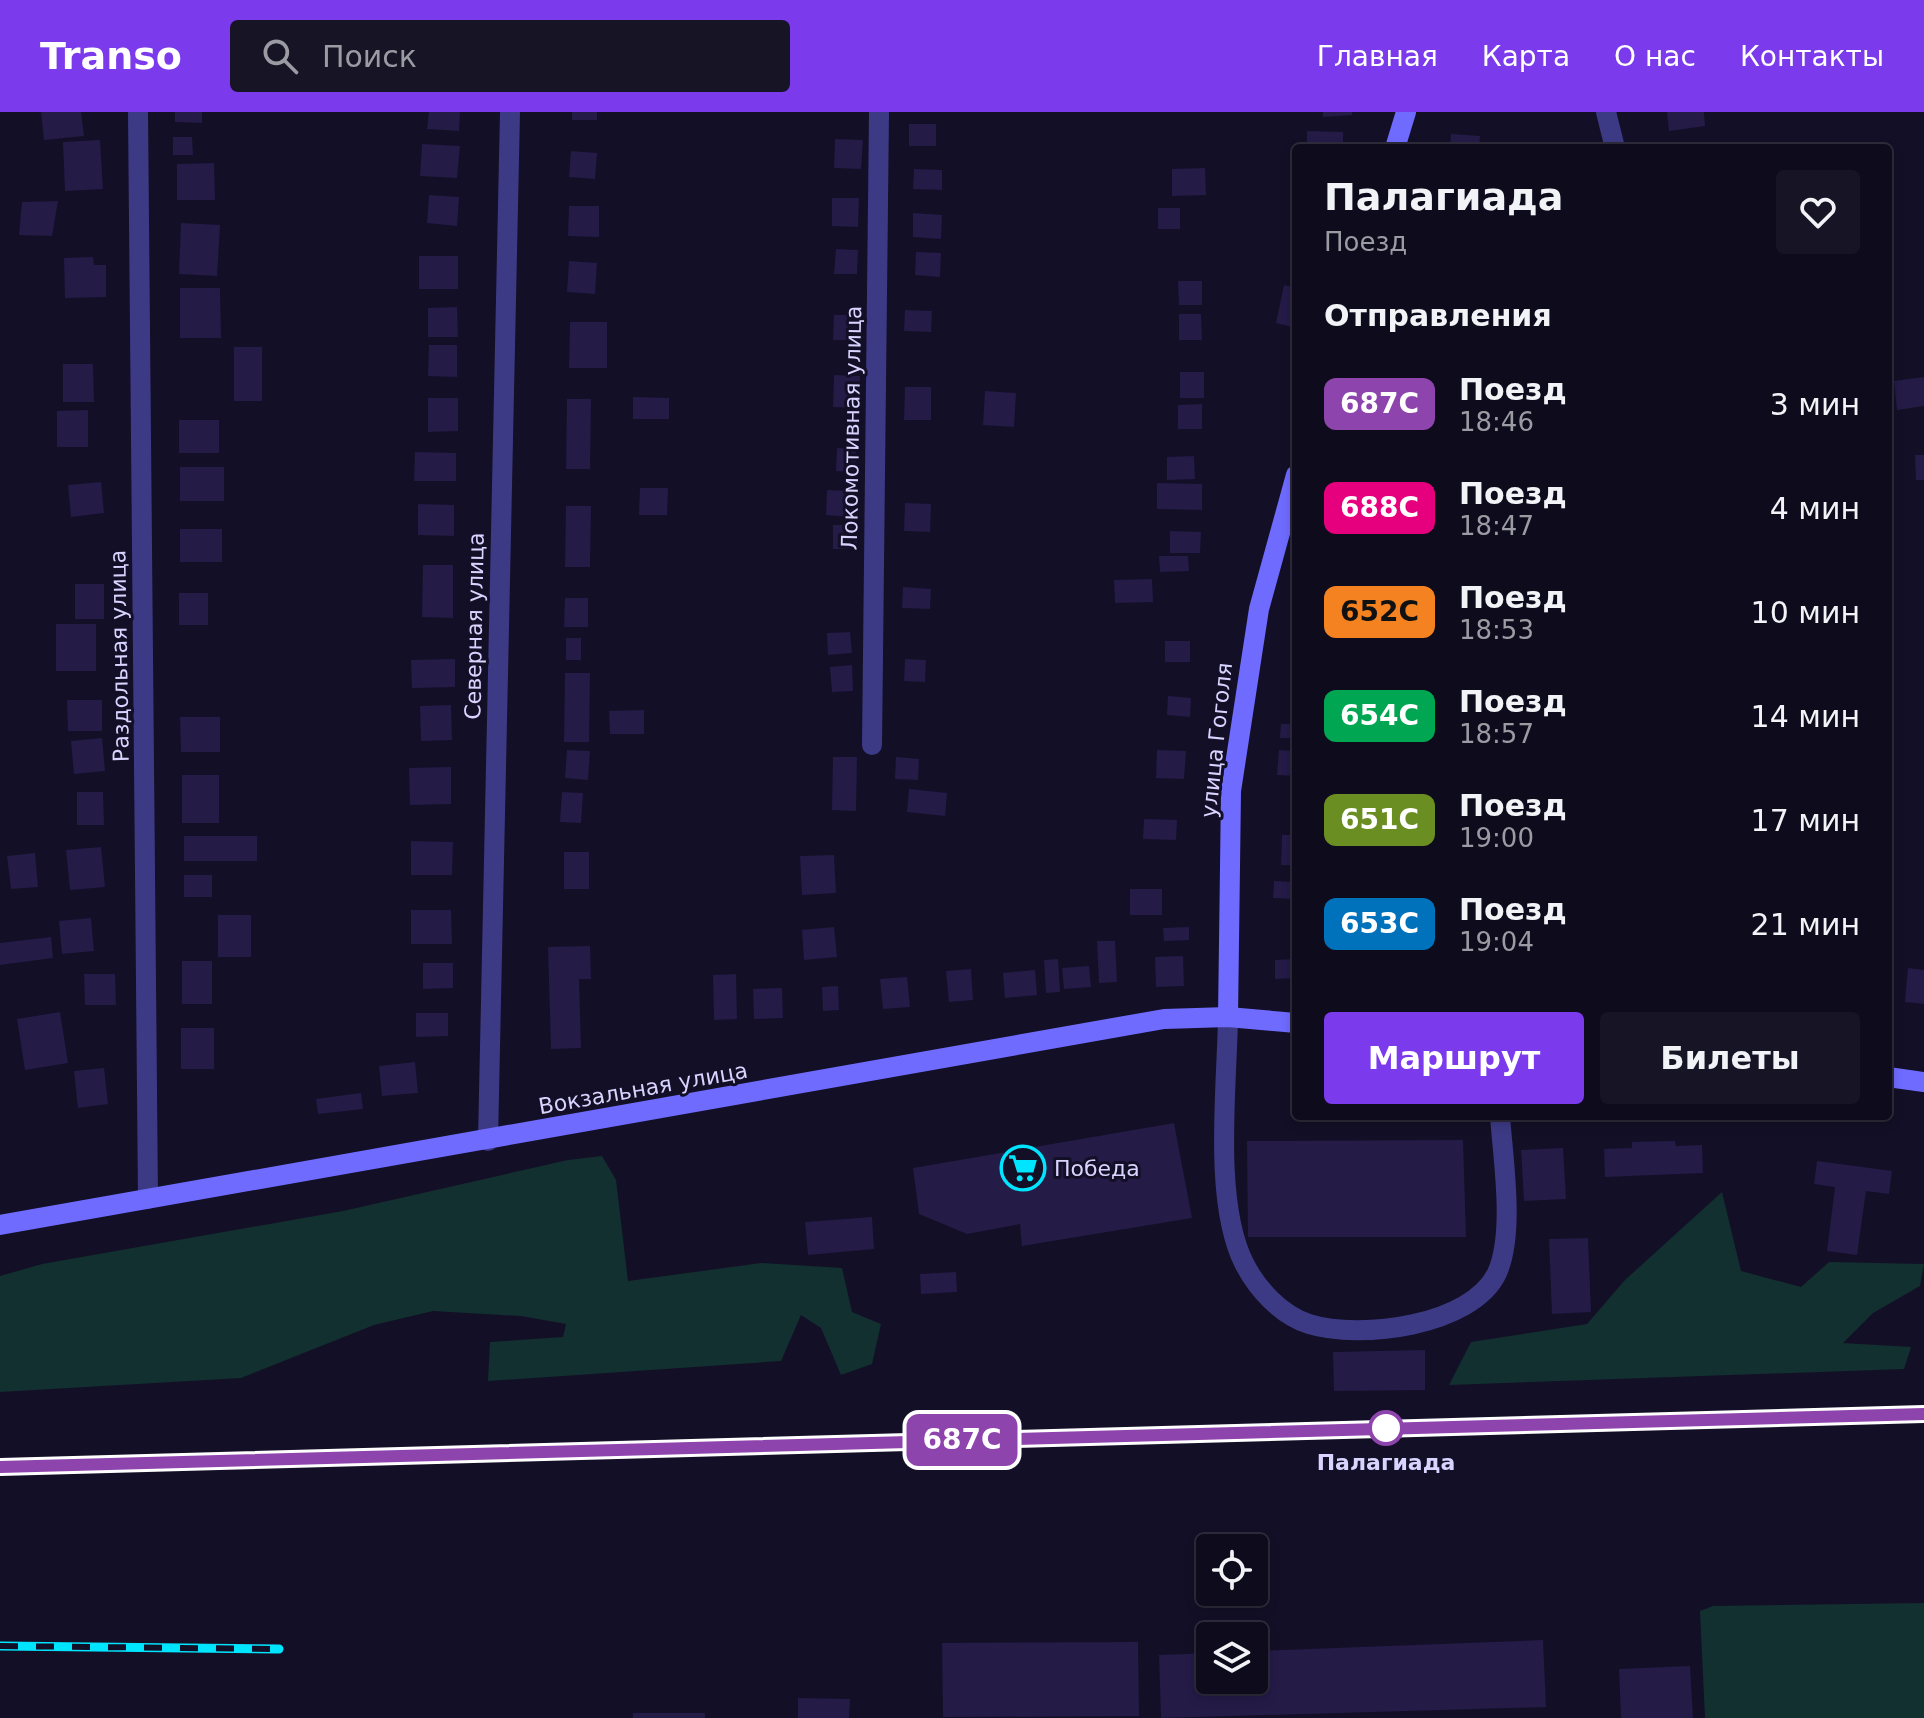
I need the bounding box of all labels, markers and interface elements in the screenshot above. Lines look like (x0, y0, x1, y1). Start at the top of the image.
search box (230, 20, 790, 92)
text: Transo (40, 34, 182, 78)
icon: search (258, 34, 302, 78)
text: Поиск (322, 39, 417, 74)
text: Главная (1317, 40, 1438, 73)
text: Карта (1482, 40, 1570, 73)
text: О нас (1614, 40, 1696, 73)
text: Контакты (1740, 40, 1884, 73)
button: heart (1776, 170, 1860, 254)
text: Палагиада (1324, 175, 1563, 219)
text: Поезд (1324, 227, 1407, 257)
text: Отправления (1324, 298, 1552, 333)
street label: Локомотивная улица (837, 305, 866, 551)
text: Поезд (1459, 372, 1567, 407)
text: 687С (1340, 387, 1419, 420)
text: 3 мин (1770, 387, 1860, 422)
text: 18:46 (1459, 407, 1534, 437)
text: Поезд (1459, 476, 1567, 511)
text: 688С (1340, 491, 1419, 524)
text: 4 мин (1770, 491, 1860, 526)
text: 18:47 (1459, 511, 1534, 541)
street label: Северная улица (460, 532, 489, 720)
street label: Раздольная улица (105, 550, 134, 762)
text: Поезд (1459, 580, 1567, 615)
text: 652С (1340, 595, 1419, 628)
text: 10 мин (1751, 595, 1860, 630)
text: 18:53 (1459, 615, 1534, 645)
street label: улица Гоголя (1196, 661, 1237, 819)
text: Поезд (1459, 684, 1567, 719)
text: 654С (1340, 699, 1419, 732)
text: 14 мин (1751, 699, 1860, 734)
text: 18:57 (1459, 719, 1534, 749)
text: Поезд (1459, 788, 1567, 823)
text: 651С (1340, 803, 1419, 836)
text: 17 мин (1751, 803, 1860, 838)
text: 19:00 (1459, 823, 1534, 853)
text: Поезд (1459, 892, 1567, 927)
text: 653С (1340, 907, 1419, 940)
text: 21 мин (1751, 907, 1860, 942)
text: 19:04 (1459, 927, 1534, 957)
button: Маршрут (1324, 1012, 1584, 1104)
button: Билеты (1600, 1012, 1860, 1104)
street label: Вокзальная улица (537, 1058, 750, 1119)
supermarket icon: Победа (999, 1144, 1047, 1192)
place label: Победа (1054, 1156, 1140, 1181)
marker: Палагиада (1369, 1411, 1403, 1445)
line badge: 687С (906, 1414, 1018, 1466)
text: 687С (923, 1423, 1002, 1456)
place label: Палагиада (1317, 1450, 1455, 1475)
map controls (1196, 1534, 1268, 1694)
button: locate (1196, 1534, 1268, 1606)
button: layers (1196, 1622, 1268, 1694)

